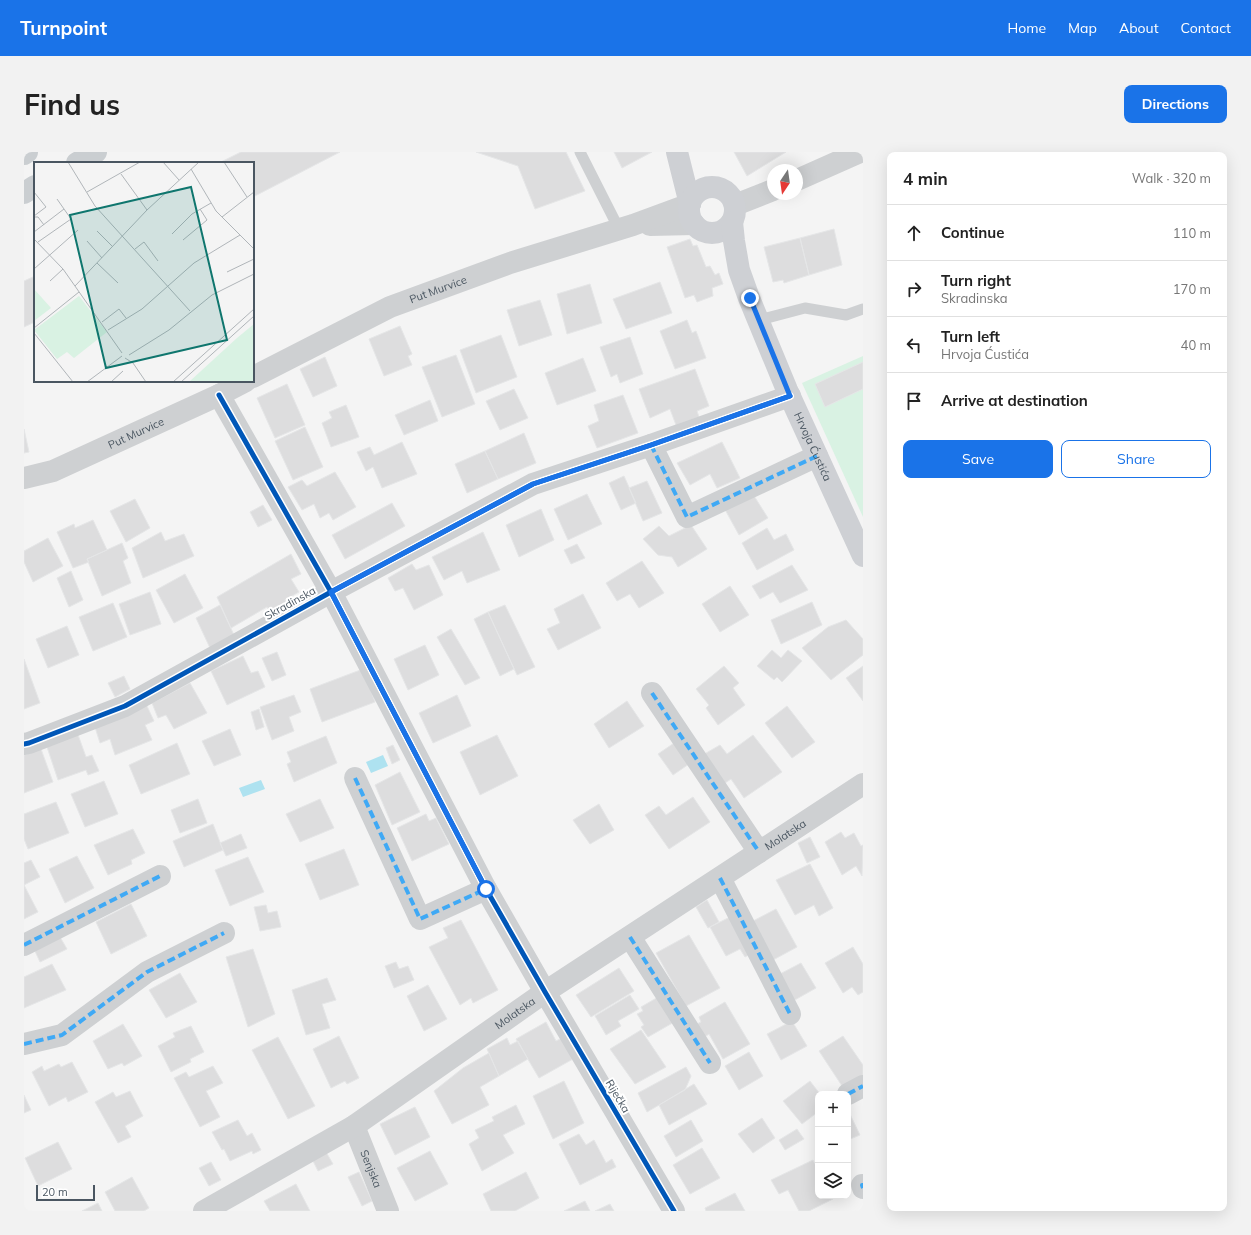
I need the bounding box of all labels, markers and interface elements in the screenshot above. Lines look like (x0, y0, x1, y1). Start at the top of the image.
text: Turnpoint (20, 16, 107, 40)
text: Home (1007, 19, 1046, 37)
text: Map (1068, 19, 1097, 37)
text: About (1119, 19, 1159, 37)
text: Contact (1181, 19, 1231, 37)
button: Directions (1124, 85, 1227, 123)
text: Find us (24, 87, 120, 122)
inset map (34, 162, 254, 382)
north arrow (767, 164, 803, 200)
text: 4 min (903, 168, 948, 189)
text: Walk · 320 m (1132, 170, 1211, 186)
icon: ahead (903, 222, 925, 244)
text: Continue (941, 223, 1004, 242)
text: 110 m (1173, 225, 1211, 241)
text: Turn right (941, 271, 1011, 290)
street label: Put Murvice (407, 272, 469, 306)
icon: right (903, 278, 925, 300)
text: 170 m (1173, 281, 1211, 297)
route end (741, 289, 759, 307)
text: Skradinska (941, 290, 1008, 306)
text: Turn left (941, 327, 1000, 346)
icon: left (903, 334, 925, 356)
text: 40 m (1181, 337, 1211, 353)
text: Hrvoja Ćustića (941, 346, 1029, 362)
icon: arrive (903, 390, 925, 412)
text: Arrive at destination (941, 391, 1088, 410)
street label: Hrvoja Ćustića (791, 410, 835, 483)
street label: Put Murvice (106, 414, 166, 452)
button: Save (903, 440, 1053, 478)
button: Share (1061, 440, 1211, 478)
street label: Skradinska (262, 583, 318, 623)
street label: Molatska (762, 816, 809, 853)
route start (477, 880, 495, 898)
street label: Molatska (492, 994, 538, 1032)
street label: Riječka (603, 1077, 633, 1115)
map controls (815, 1091, 851, 1199)
button: + (815, 1091, 851, 1127)
button: − (815, 1127, 851, 1163)
street label: Senjska (357, 1148, 385, 1190)
button: layers (815, 1163, 851, 1199)
scale bar (36, 1183, 95, 1202)
text: 20 m (42, 1185, 68, 1199)

